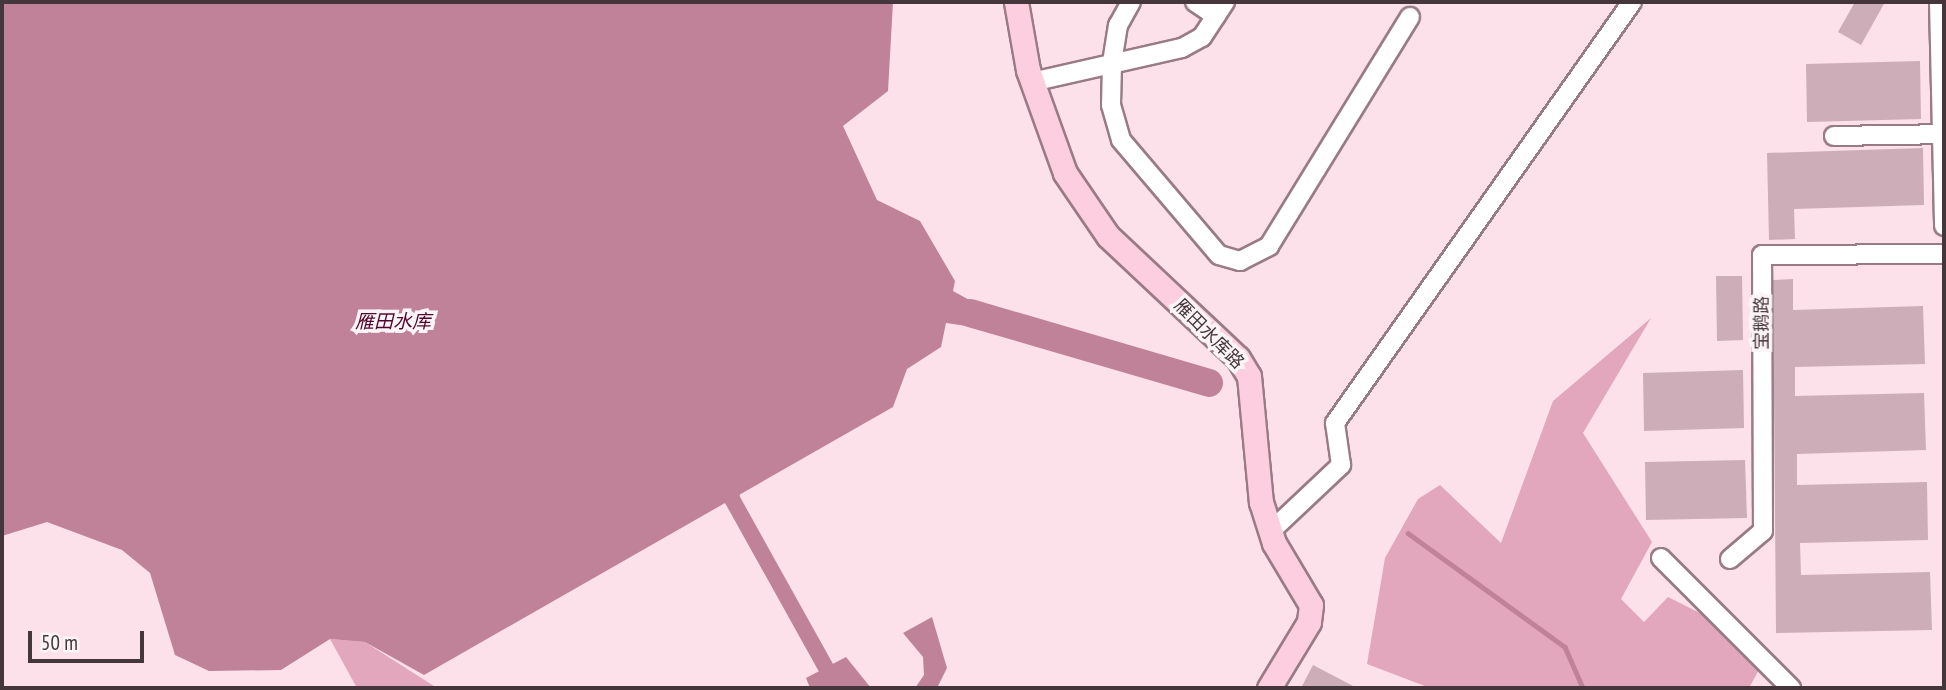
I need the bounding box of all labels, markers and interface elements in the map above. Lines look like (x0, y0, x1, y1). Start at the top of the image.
street label: 雁田水库路 (1170, 295, 1248, 373)
street label: 宝鹅路 (1751, 296, 1773, 350)
water label: 雁田水库 (355, 311, 431, 333)
scale bar (32, 616, 147, 660)
text: 50 m (41, 629, 78, 656)

